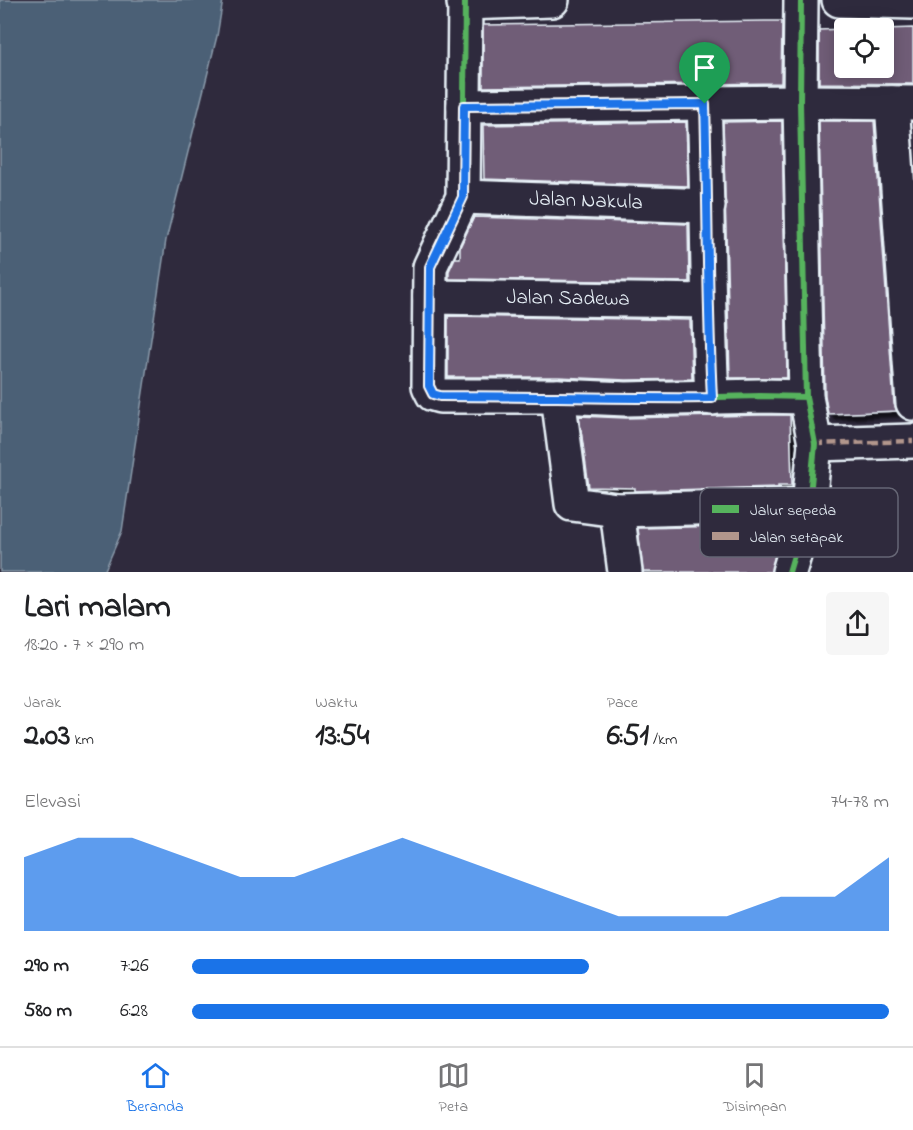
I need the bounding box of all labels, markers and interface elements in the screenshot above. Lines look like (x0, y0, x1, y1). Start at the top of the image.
map controls (834, 18, 894, 78)
button: locate (834, 18, 894, 78)
pin (679, 42, 730, 104)
icon: arrive (688, 51, 721, 84)
street label: Jalan Nakula (529, 184, 643, 219)
street label: Jalan Sadewa (506, 283, 630, 315)
legend (700, 488, 898, 557)
text: Jalur sepeda (750, 499, 836, 523)
text: Jalan setapak (750, 526, 844, 550)
text: Lari malam (24, 584, 171, 632)
button: share (826, 592, 889, 655)
text: 18:20 · 7 × 290 m (24, 631, 144, 660)
text: Jarak (24, 691, 61, 715)
text: Waktu (315, 691, 358, 715)
text: Pace (607, 691, 638, 715)
text: 2.03 (24, 715, 70, 759)
text: 13:54 (315, 715, 369, 759)
text: 6:51 (607, 715, 649, 759)
text: km (70, 728, 94, 752)
text: /km (649, 728, 678, 752)
text: Elevasi (24, 788, 81, 817)
text: 74–78 m (831, 788, 889, 817)
text: 290 m (24, 952, 69, 981)
text: 7:26 (120, 952, 149, 981)
text: 580 m (24, 997, 72, 1026)
text: 6:28 (120, 997, 148, 1026)
tab: Beranda (127, 1059, 184, 1119)
tab: Peta (437, 1059, 470, 1119)
tab: Disimpan (723, 1059, 786, 1119)

